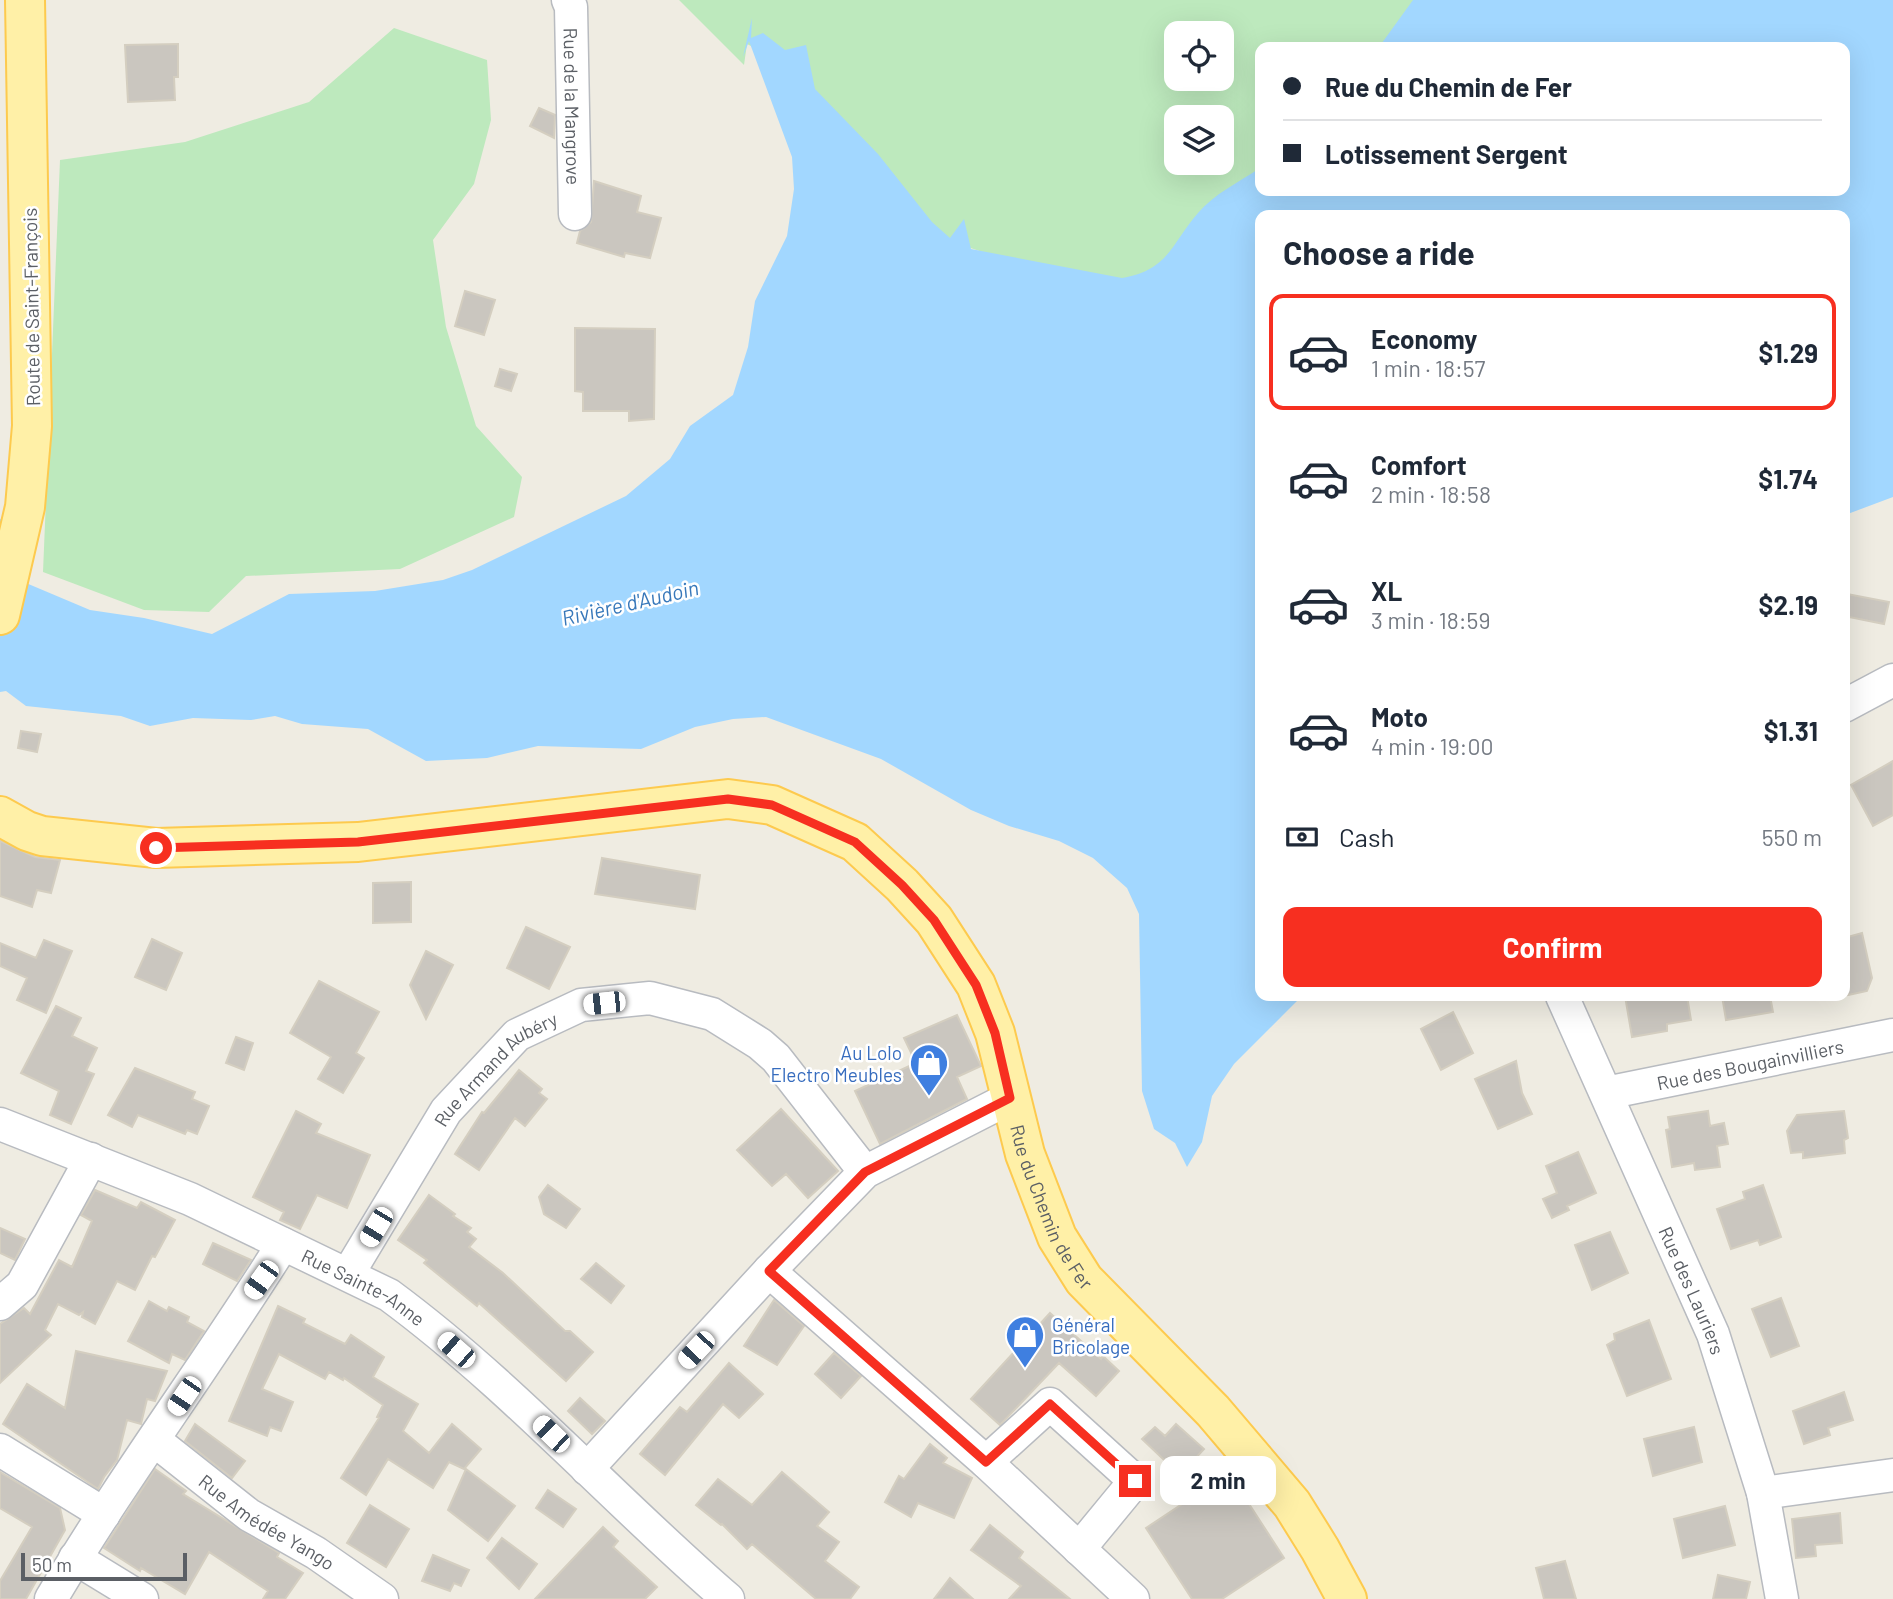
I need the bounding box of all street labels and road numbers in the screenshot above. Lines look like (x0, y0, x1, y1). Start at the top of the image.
street label: Rue de la Mangrove (560, 27, 586, 185)
street label: Route de Saint-François (18, 208, 44, 406)
street label: Rue Armand Aubéry (428, 1006, 561, 1130)
street label: Rue des Bougainvilliers (1655, 1034, 1845, 1094)
street label: Rue du Chemin de Fer (1007, 1122, 1098, 1294)
street label: Rue des Lauriers (1655, 1222, 1730, 1357)
street label: Rue Sainte-Anne (298, 1243, 430, 1330)
street label: Rue Amédée Yango (195, 1469, 340, 1574)

